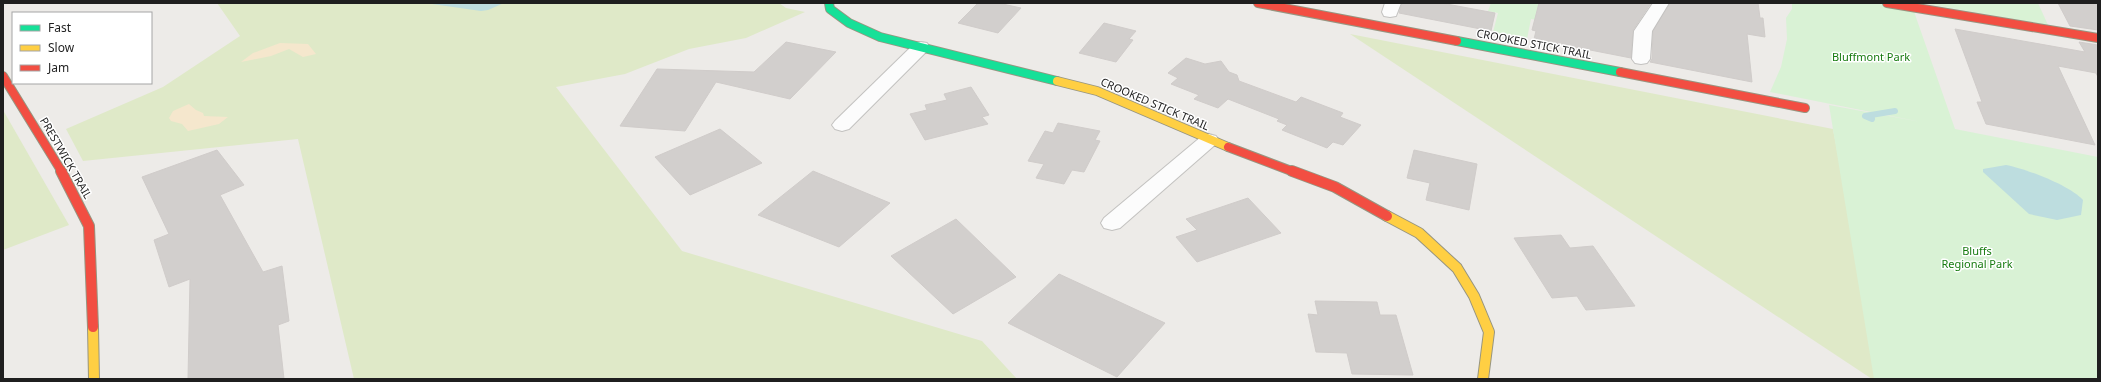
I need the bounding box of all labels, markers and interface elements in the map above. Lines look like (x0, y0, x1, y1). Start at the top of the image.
legend (12, 12, 152, 84)
text: Fast (48, 19, 72, 36)
street label: CROOKED STICK TRAIL (1475, 25, 1593, 62)
text: Slow (48, 39, 75, 56)
park label: Bluffmont Park (1832, 49, 1910, 64)
text: Jam (47, 59, 69, 76)
street label: CROOKED STICK TRAIL (1099, 74, 1212, 133)
street label: PRESTWICK TRAIL (37, 114, 96, 201)
park label: Bluffs Regional Park (1941, 243, 2013, 271)

